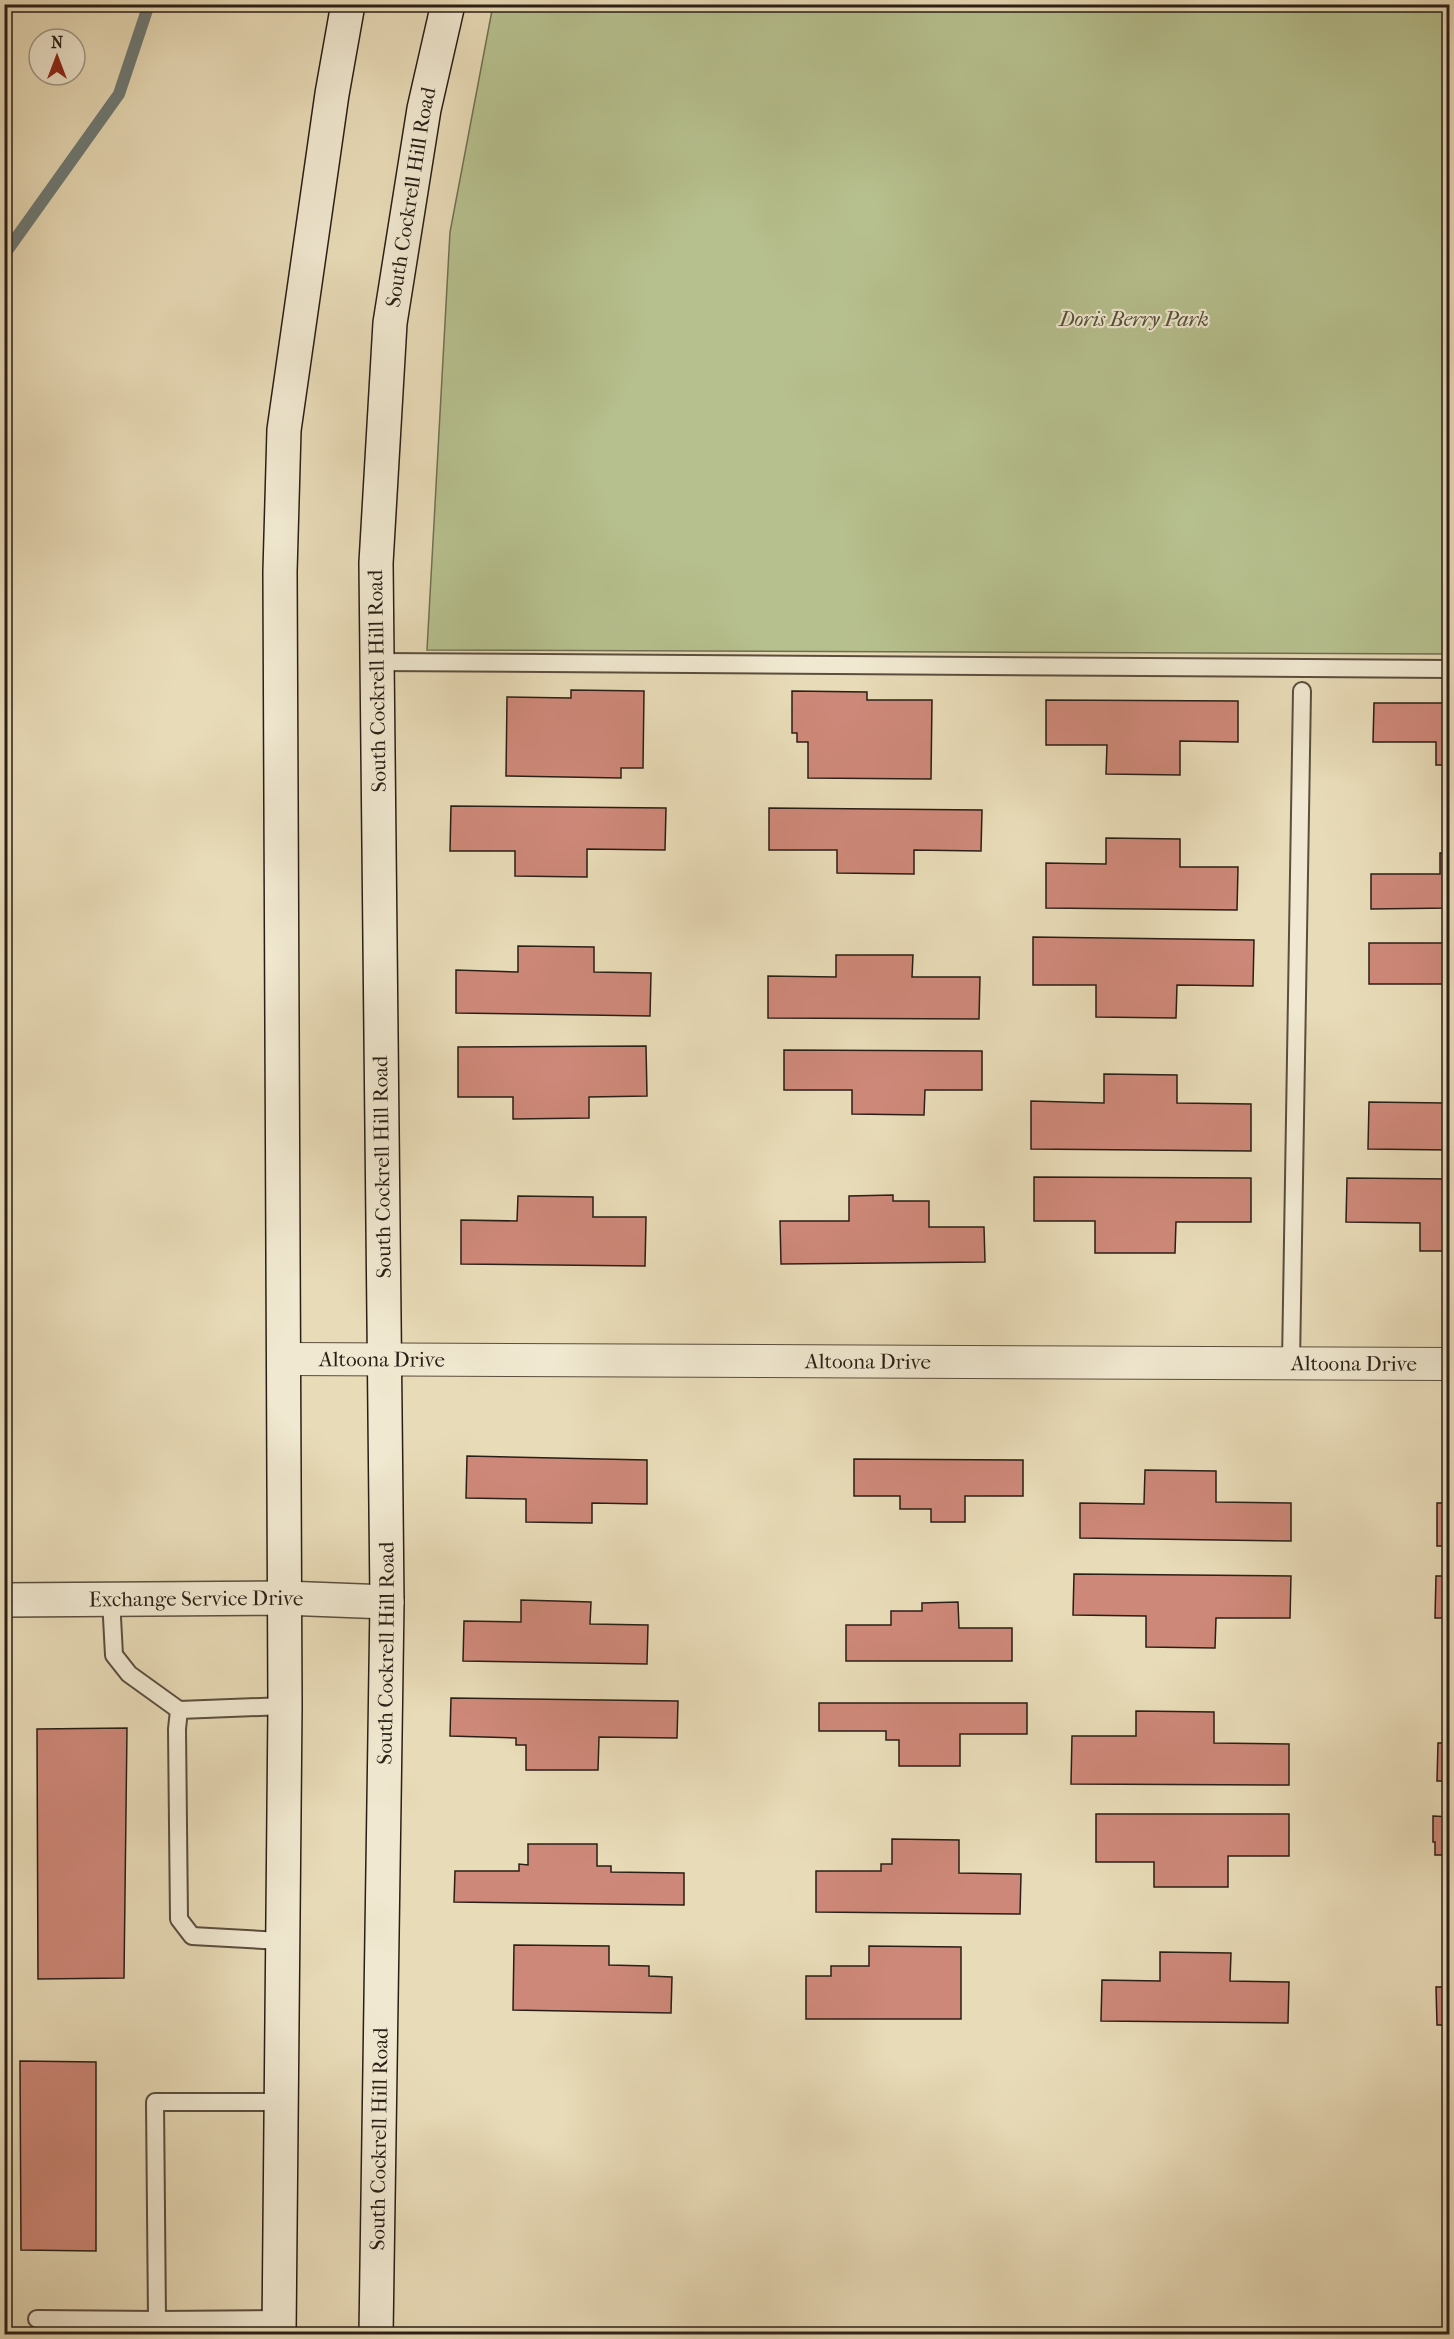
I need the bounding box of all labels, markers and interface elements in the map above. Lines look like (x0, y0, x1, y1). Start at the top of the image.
north arrow (27, 27, 87, 87)
text: N (51, 33, 64, 52)
street label: South Cockrell Hill Road (381, 84, 441, 309)
park label: Doris Berry Park (1057, 307, 1209, 331)
street label: South Cockrell Hill Road (363, 569, 391, 793)
street label: South Cockrell Hill Road (368, 1055, 396, 1279)
street label: Altoona Drive (318, 1347, 445, 1372)
street label: Altoona Drive (804, 1349, 931, 1374)
street label: Altoona Drive (1290, 1351, 1417, 1376)
street label: South Cockrell Hill Road (373, 1541, 399, 1765)
street label: Exchange Service Drive (89, 1586, 304, 1611)
street label: South Cockrell Hill Road (365, 2027, 393, 2251)

